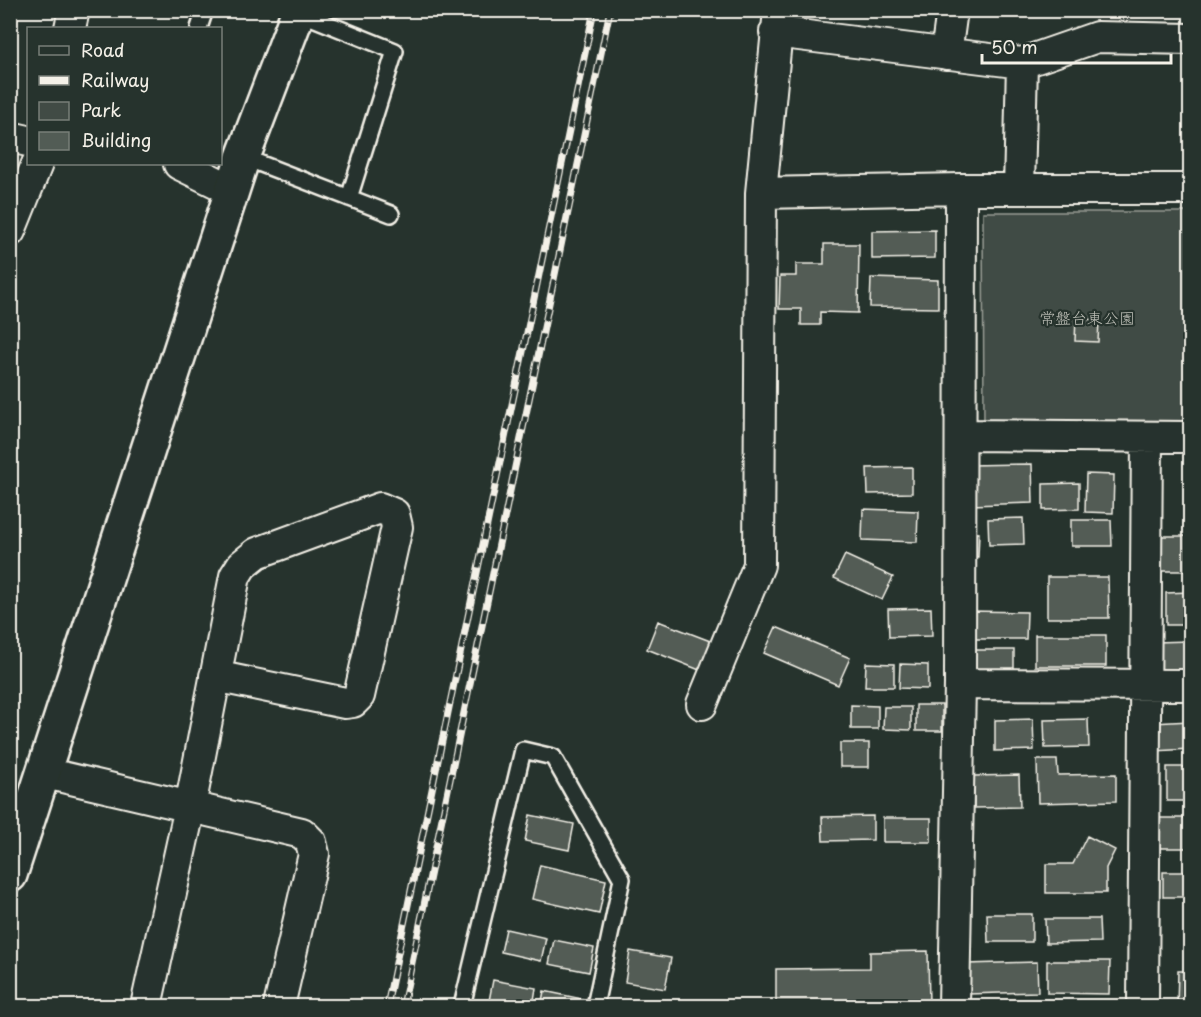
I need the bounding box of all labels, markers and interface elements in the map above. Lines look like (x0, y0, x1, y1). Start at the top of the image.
legend (27, 27, 222, 165)
scale bar (982, 27, 1171, 65)
text: 50 m (991, 33, 1038, 60)
text: Road (81, 36, 125, 63)
text: Railway (81, 66, 149, 93)
text: Park (81, 96, 121, 123)
text: Building (81, 126, 151, 153)
park label: 常盤台東公園 (1039, 305, 1135, 329)

